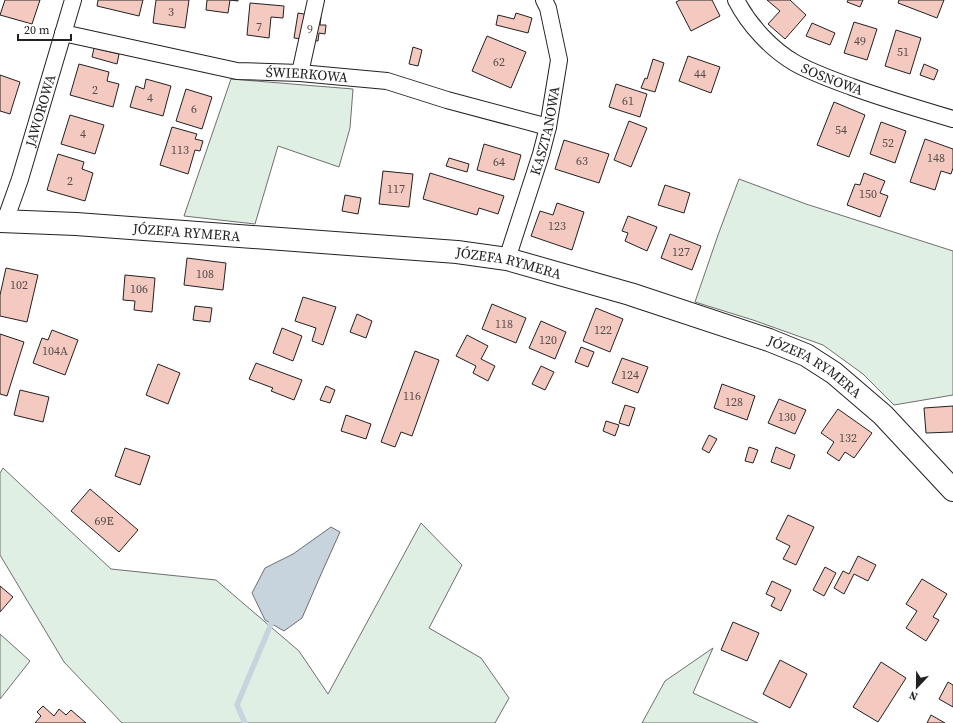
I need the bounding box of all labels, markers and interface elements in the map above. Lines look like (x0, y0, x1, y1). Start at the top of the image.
house number: 3 (168, 4, 174, 20)
scale bar (18, 16, 71, 42)
house number: 7 (256, 19, 262, 35)
house number: 9 (307, 21, 313, 37)
text: 20 m (24, 22, 50, 38)
house number: 49 (854, 33, 866, 49)
house number: 51 (897, 44, 909, 60)
house number: 62 (493, 54, 505, 70)
street label: SOSNOWA (798, 58, 867, 100)
street label: ŚWIERKOWA (265, 62, 350, 87)
house number: 44 (694, 66, 706, 82)
street label: JAWOROWA (20, 71, 61, 150)
house number: 2 (92, 82, 98, 98)
street label: KASZTANOWA (525, 84, 565, 178)
house number: 4 (147, 90, 153, 106)
house number: 61 (622, 93, 634, 109)
house number: 6 (191, 101, 197, 117)
house number: 54 (835, 122, 847, 138)
house number: 4 (80, 126, 86, 142)
house number: 52 (882, 135, 894, 151)
house number: 113 (171, 142, 189, 158)
house number: 148 (927, 150, 945, 166)
house number: 63 (576, 153, 588, 169)
house number: 64 (493, 154, 505, 170)
house number: 2 (67, 173, 73, 189)
house number: 117 (387, 181, 405, 197)
house number: 150 (859, 186, 877, 202)
street label: JÓZEFA RYMERA (131, 218, 242, 246)
house number: 123 (548, 218, 566, 234)
street label: JÓZEFA RYMERA (454, 242, 565, 284)
house number: 127 (672, 244, 690, 260)
house number: 108 (196, 266, 214, 282)
house number: 102 (10, 277, 28, 293)
house number: 106 (130, 281, 148, 297)
house number: 118 (495, 316, 513, 332)
house number: 122 (594, 322, 612, 338)
street label: JÓZEFA RYMERA (764, 330, 867, 403)
house number: 120 (539, 332, 557, 348)
house number: 104A (42, 343, 68, 359)
house number: 124 (621, 367, 639, 383)
house number: 116 (403, 388, 421, 404)
house number: 128 (725, 394, 743, 410)
house number: 130 (778, 409, 796, 425)
house number: 132 (839, 430, 857, 446)
house number: 69E (94, 513, 114, 529)
north arrow (897, 667, 937, 707)
text: N (907, 687, 920, 704)

